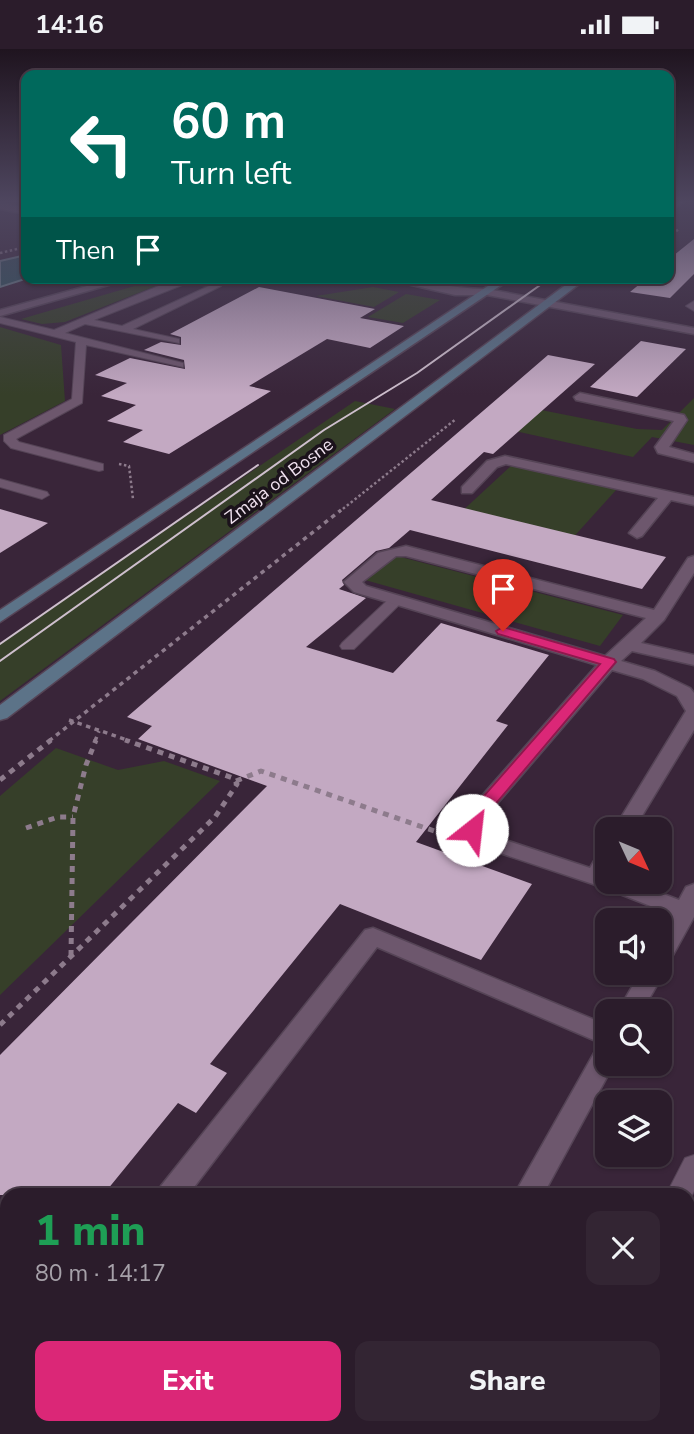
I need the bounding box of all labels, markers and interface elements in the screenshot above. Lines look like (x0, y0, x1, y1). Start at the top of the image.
text: 14:16 (35, 7, 104, 42)
text: 60 m (171, 88, 286, 155)
icon: left (56, 98, 147, 189)
text: Turn left (171, 152, 291, 195)
icon: arrive (129, 231, 167, 269)
text: Then (56, 233, 115, 268)
street label: Zmaja od Bosne (220, 432, 338, 530)
pin (473, 559, 533, 631)
icon: arrive (484, 570, 522, 608)
position arrow (435, 793, 509, 867)
north arrow (595, 817, 672, 894)
map controls (595, 817, 672, 1167)
button: sound (595, 908, 672, 985)
button: search (595, 999, 672, 1076)
button: layers (595, 1090, 672, 1167)
text: 1 min (35, 1203, 145, 1260)
button: close (586, 1211, 660, 1285)
text: 80 m · 14:17 (35, 1258, 166, 1289)
button: Exit (35, 1341, 341, 1421)
button: Share (355, 1341, 660, 1421)

